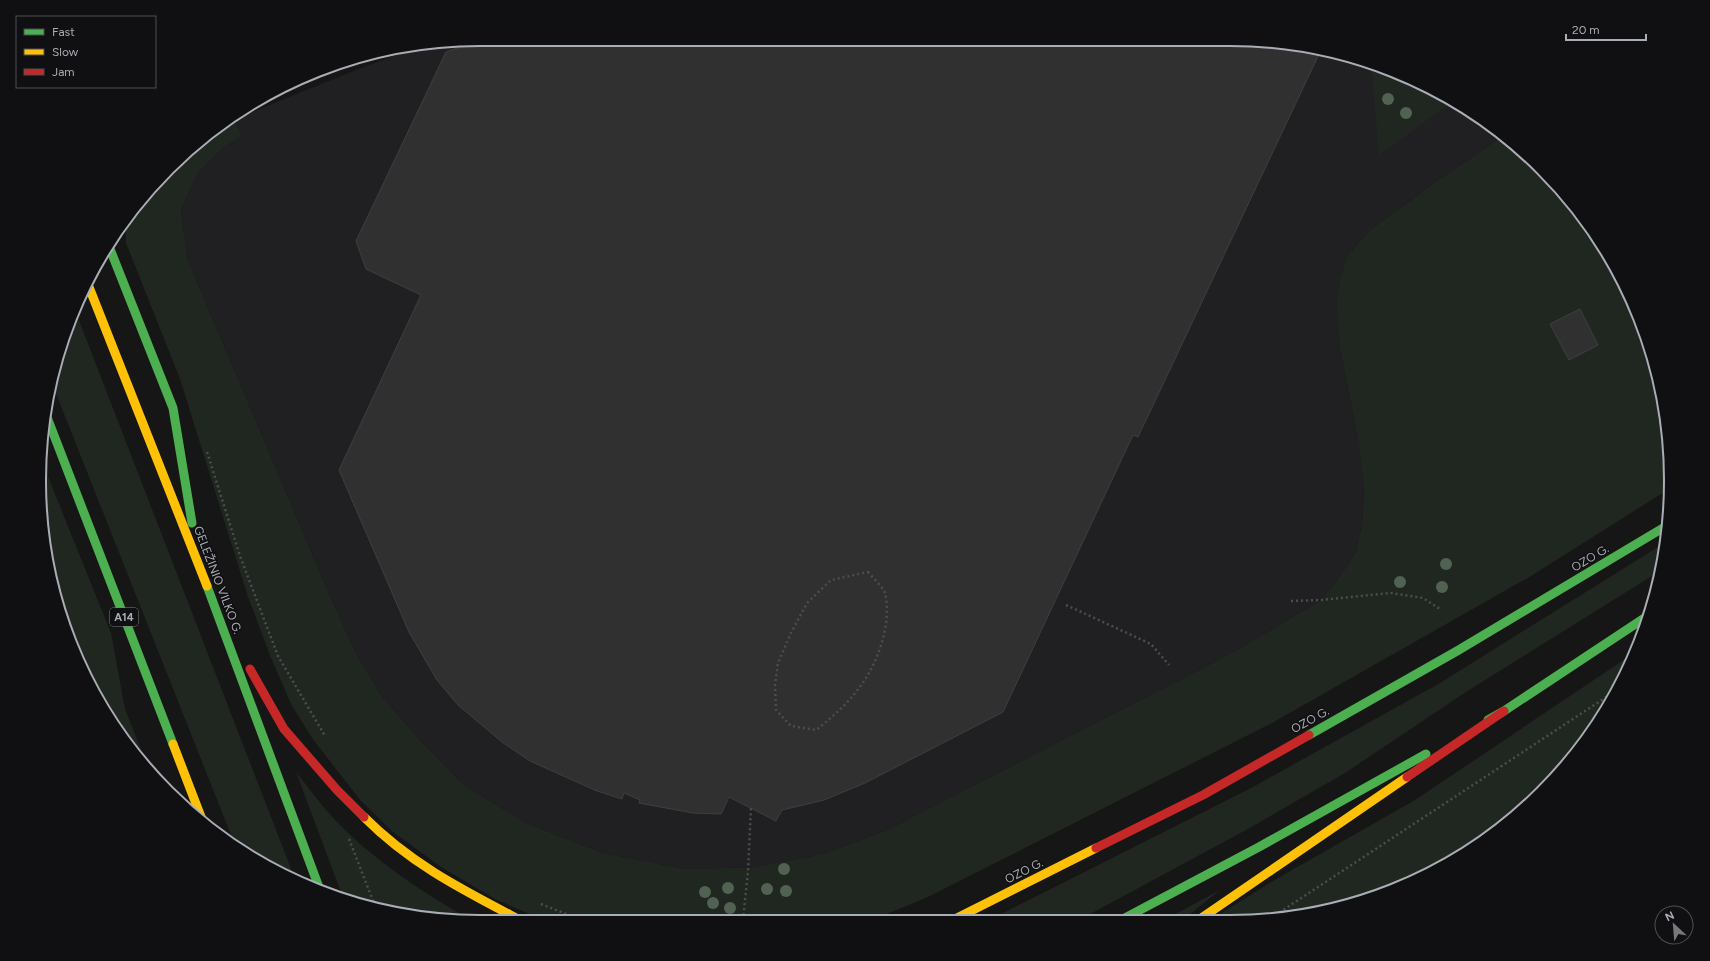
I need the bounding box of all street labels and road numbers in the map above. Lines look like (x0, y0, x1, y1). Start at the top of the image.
street label: GELEŽINIO VILKO G. (191, 524, 245, 636)
street label: OZO G. (1569, 541, 1611, 575)
road number: A14 (110, 608, 138, 626)
street label: OZO G. (1289, 704, 1331, 736)
street label: OZO G. (1003, 855, 1045, 887)

